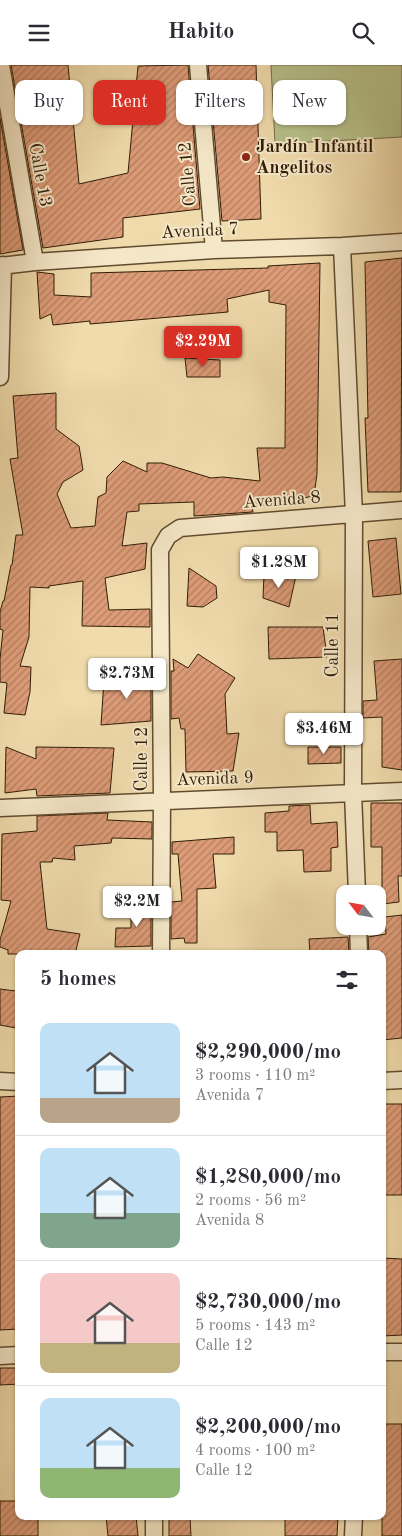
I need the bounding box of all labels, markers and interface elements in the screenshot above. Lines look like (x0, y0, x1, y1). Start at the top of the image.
icon: menu (25, 19, 53, 47)
icon: search (349, 19, 377, 47)
text: Habito (168, 21, 234, 43)
chip: Buy (15, 80, 83, 125)
chip: Rent (93, 80, 166, 125)
chip: Filters (176, 80, 263, 125)
chip: New (273, 80, 346, 125)
place label: Jardín Infantil Angelitos (256, 138, 374, 177)
street label: Calle 13 (26, 141, 54, 209)
street label: Calle 12 (176, 141, 200, 207)
marker: Jardín Infantil Angelitos (240, 151, 252, 163)
street label: Avenida 7 (161, 220, 239, 242)
pin: $2.29M (162, 325, 244, 368)
text: $2.29M (175, 334, 231, 350)
street label: Avenida 8 (243, 488, 321, 512)
pin: $1.28M (238, 547, 320, 589)
text: $1.28M (251, 555, 307, 571)
street label: Calle 11 (324, 613, 342, 677)
pin: $2.73M (86, 657, 168, 700)
text: $2.73M (99, 666, 155, 682)
pin: $3.46M (283, 713, 365, 755)
text: $3.46M (296, 721, 352, 737)
street label: Calle 12 (133, 727, 151, 791)
street label: Avenida 9 (176, 769, 254, 789)
pin: $2.2M (102, 885, 172, 928)
north arrow (336, 885, 386, 935)
map controls (336, 885, 386, 935)
text: $2.2M (114, 894, 160, 910)
icon: filters (333, 966, 361, 994)
text: 5 homes (40, 969, 116, 990)
text: $2,290,000/mo (195, 1042, 341, 1063)
icon: home (80, 1043, 140, 1103)
text: 3 rooms · 110 m² (195, 1068, 315, 1084)
text: Avenida 7 (195, 1088, 264, 1104)
text: $1,280,000/mo (195, 1167, 341, 1188)
icon: home (80, 1168, 140, 1228)
text: 2 rooms · 56 m² (195, 1193, 306, 1209)
text: Avenida 8 (195, 1213, 264, 1229)
text: $2,730,000/mo (195, 1292, 341, 1313)
icon: home (80, 1293, 140, 1353)
text: 5 rooms · 143 m² (195, 1318, 315, 1334)
text: Calle 12 (195, 1338, 253, 1354)
text: $2,200,000/mo (195, 1417, 341, 1438)
icon: home (80, 1418, 140, 1478)
text: 4 rooms · 100 m² (195, 1443, 315, 1459)
text: Calle 12 (195, 1463, 253, 1479)

